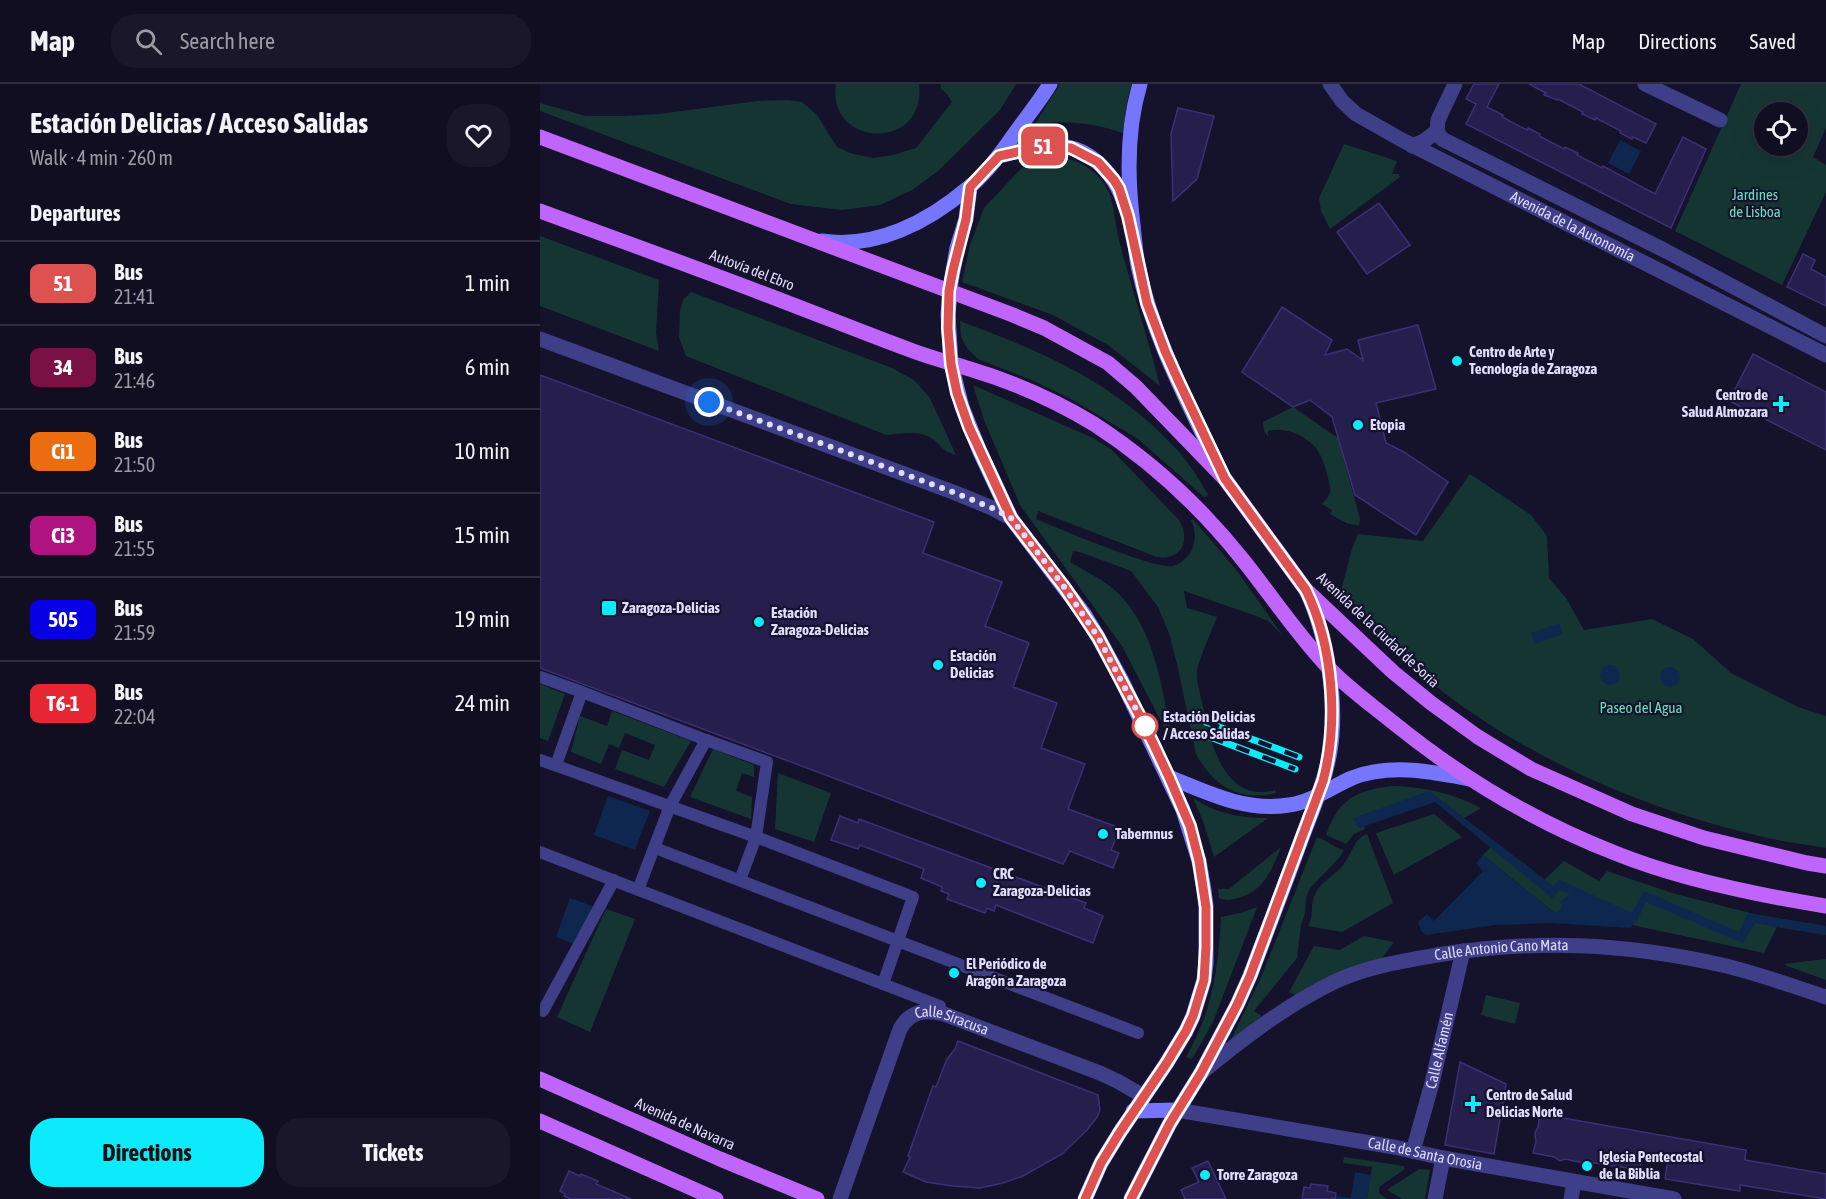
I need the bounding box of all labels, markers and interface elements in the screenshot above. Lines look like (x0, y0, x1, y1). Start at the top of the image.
search box (111, 14, 531, 68)
text: Map (30, 25, 75, 57)
icon: search (132, 25, 165, 58)
text: Search here (180, 28, 275, 54)
text: Map (1571, 29, 1605, 53)
text: Directions (1638, 29, 1717, 53)
text: Saved (1750, 29, 1796, 53)
map controls (1754, 102, 1808, 156)
button: locate (1754, 102, 1808, 156)
button: heart (447, 104, 510, 167)
text: Estación Delicias / Acceso Salidas (30, 107, 368, 139)
line badge: 51 (1016, 126, 1070, 166)
text: 51 (1033, 134, 1053, 158)
text: Walk · 4 min · 260 m (30, 146, 173, 169)
park label: Jardines de Lisboa (1729, 186, 1781, 220)
street label: Avenida de la Autonomía (1508, 187, 1638, 265)
text: Departures (30, 200, 120, 226)
street label: Autovía del Ebro (707, 246, 797, 293)
text: Bus (114, 259, 143, 285)
text: 1 min (465, 270, 510, 296)
text: 51 (53, 271, 73, 295)
text: 21:41 (114, 285, 155, 308)
text: Bus (114, 343, 143, 369)
place label: Centro de Arte y Tecnología de Zaragoza (1469, 343, 1597, 377)
text: 6 min (465, 354, 510, 380)
marker: Centro de Arte y Tecnología de Zaragoza (1450, 354, 1464, 368)
text: 34 (53, 355, 73, 379)
text: 21:46 (114, 369, 155, 392)
place label: Centro de Salud Almozara (1682, 386, 1768, 420)
your location (694, 387, 724, 417)
marker: Centro de Salud Almozara (1772, 395, 1790, 413)
place label: Etopia (1370, 416, 1405, 433)
marker: Etopia (1351, 418, 1365, 432)
text: Bus (114, 427, 143, 453)
text: 10 min (455, 438, 510, 464)
text: Ci1 (51, 439, 75, 463)
text: 21:50 (114, 453, 155, 476)
text: Bus (114, 511, 143, 537)
text: 15 min (455, 522, 510, 548)
text: Ci3 (51, 523, 75, 547)
text: 21:55 (114, 537, 155, 560)
street label: Avenida de la Ciudad de Soria (1314, 569, 1443, 691)
text: Bus (114, 595, 143, 621)
marker: Zaragoza-Delicias (600, 599, 618, 617)
place label: Zaragoza-Delicias (622, 599, 721, 616)
place label: Estación Zaragoza-Delicias (771, 604, 870, 638)
text: 19 min (455, 606, 510, 632)
text: 505 (48, 607, 78, 631)
marker: Estación Zaragoza-Delicias (752, 615, 766, 629)
text: 21:59 (114, 621, 155, 644)
place label: Estación Delicias (950, 647, 996, 681)
marker: Estación Delicias (931, 658, 945, 672)
text: Bus (114, 679, 143, 705)
text: 24 min (455, 690, 510, 716)
text: T6-1 (46, 691, 80, 715)
park label: Paseo del Agua (1599, 699, 1683, 716)
text: 22:04 (114, 705, 156, 728)
place label: Estación Delicias / Acceso Salidas (1163, 708, 1256, 742)
marker: Estación Delicias / Acceso Salidas (1132, 713, 1158, 739)
place label: Tabernnus (1115, 825, 1174, 842)
marker: Tabernnus (1096, 827, 1110, 841)
place label: CRC Zaragoza-Delicias (993, 865, 1092, 899)
marker: CRC Zaragoza-Delicias (974, 876, 988, 890)
street label: Calle Antonio Cano Mata (1433, 936, 1569, 963)
place label: El Periódico de Aragón a Zaragoza (965, 955, 1066, 989)
marker: El Periódico de Aragón a Zaragoza (947, 966, 961, 980)
street label: Calle Siracusa (912, 1003, 991, 1038)
street label: Calle Alfamén (1422, 1011, 1456, 1090)
place label: Centro de Salud Delicias Norte (1486, 1086, 1572, 1120)
street label: Avenida de Navarra (633, 1094, 738, 1153)
marker: Centro de Salud Delicias Norte (1464, 1095, 1482, 1113)
button: Directions (30, 1118, 264, 1187)
button: Tickets (276, 1118, 510, 1187)
street label: Calle de Santa Orosia (1367, 1134, 1484, 1173)
place label: Iglesia Pentecostal de la Biblia (1599, 1148, 1704, 1182)
marker: Iglesia Pentecostal de la Biblia (1580, 1159, 1594, 1173)
place label: Torre Zaragoza (1217, 1166, 1298, 1183)
marker: Torre Zaragoza (1198, 1168, 1212, 1182)

